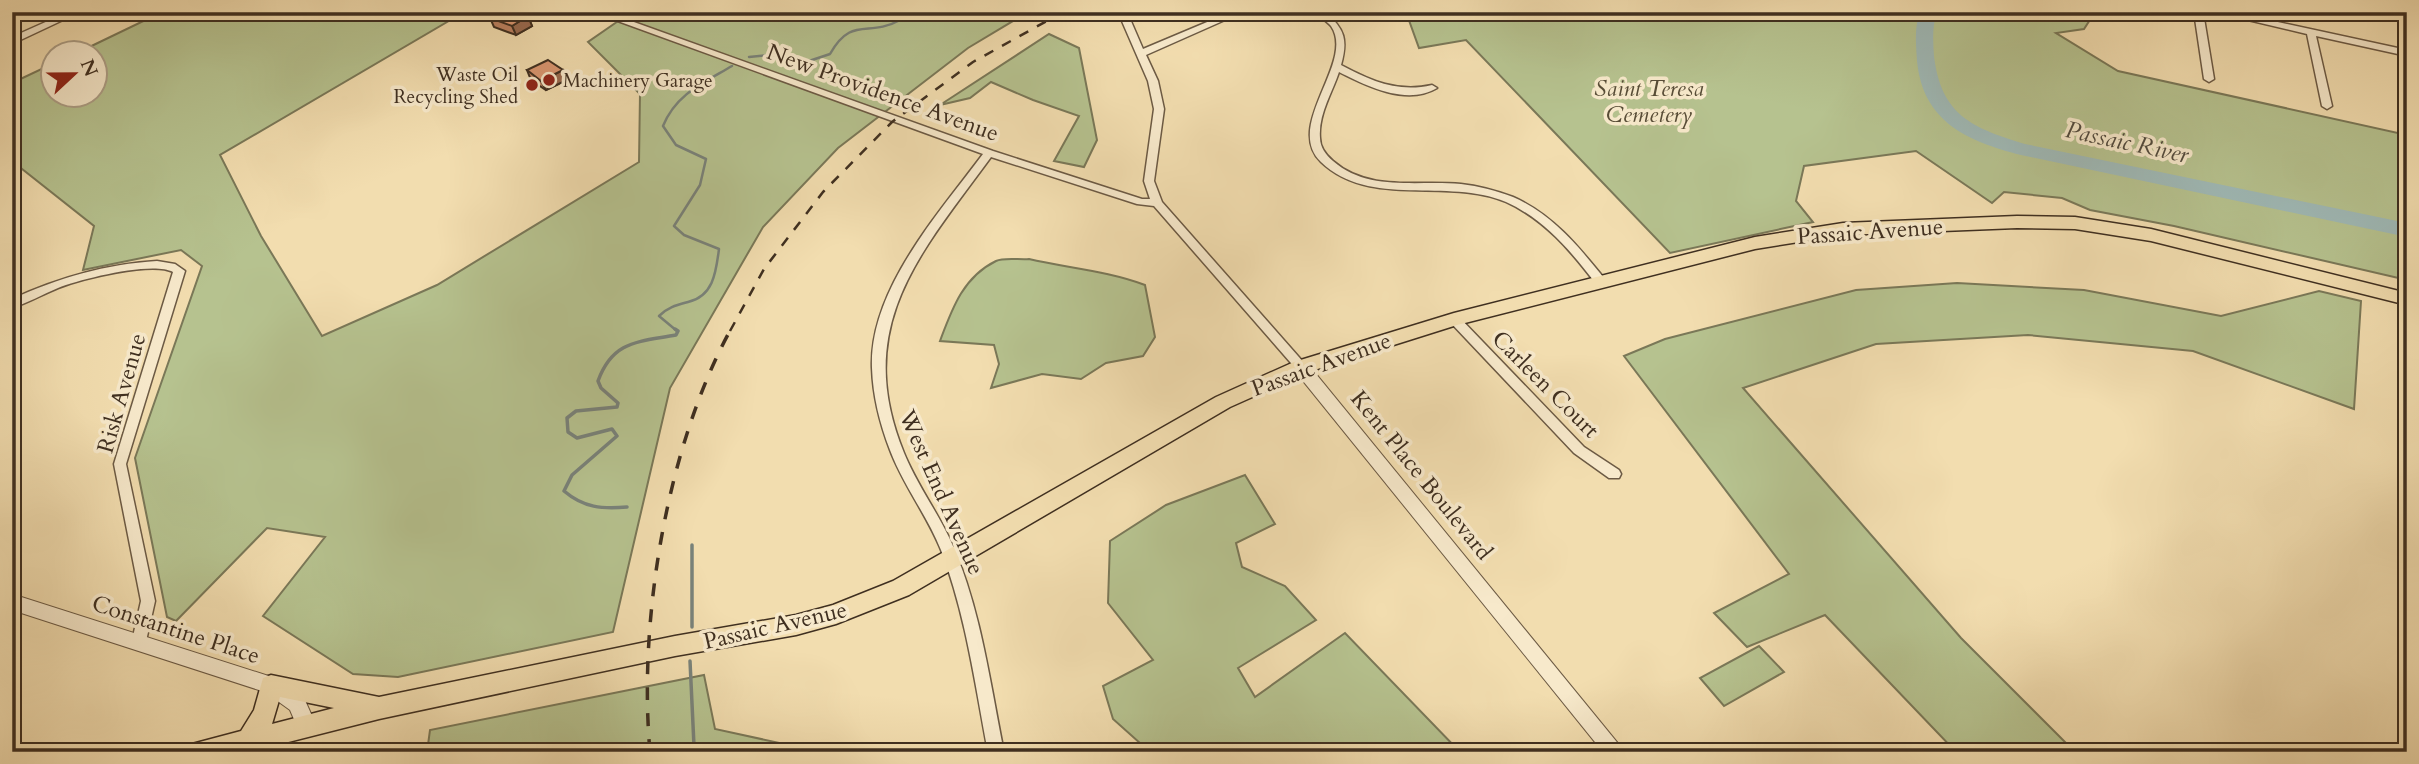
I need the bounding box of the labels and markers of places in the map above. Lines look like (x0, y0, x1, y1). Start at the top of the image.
place label: Waste Oil Recycling Shed (393, 62, 518, 110)
place label: Machinery Garage (563, 68, 713, 94)
marker: Machinery Garage (541, 72, 557, 88)
marker: Waste Oil Recycling Shed (524, 77, 540, 93)

